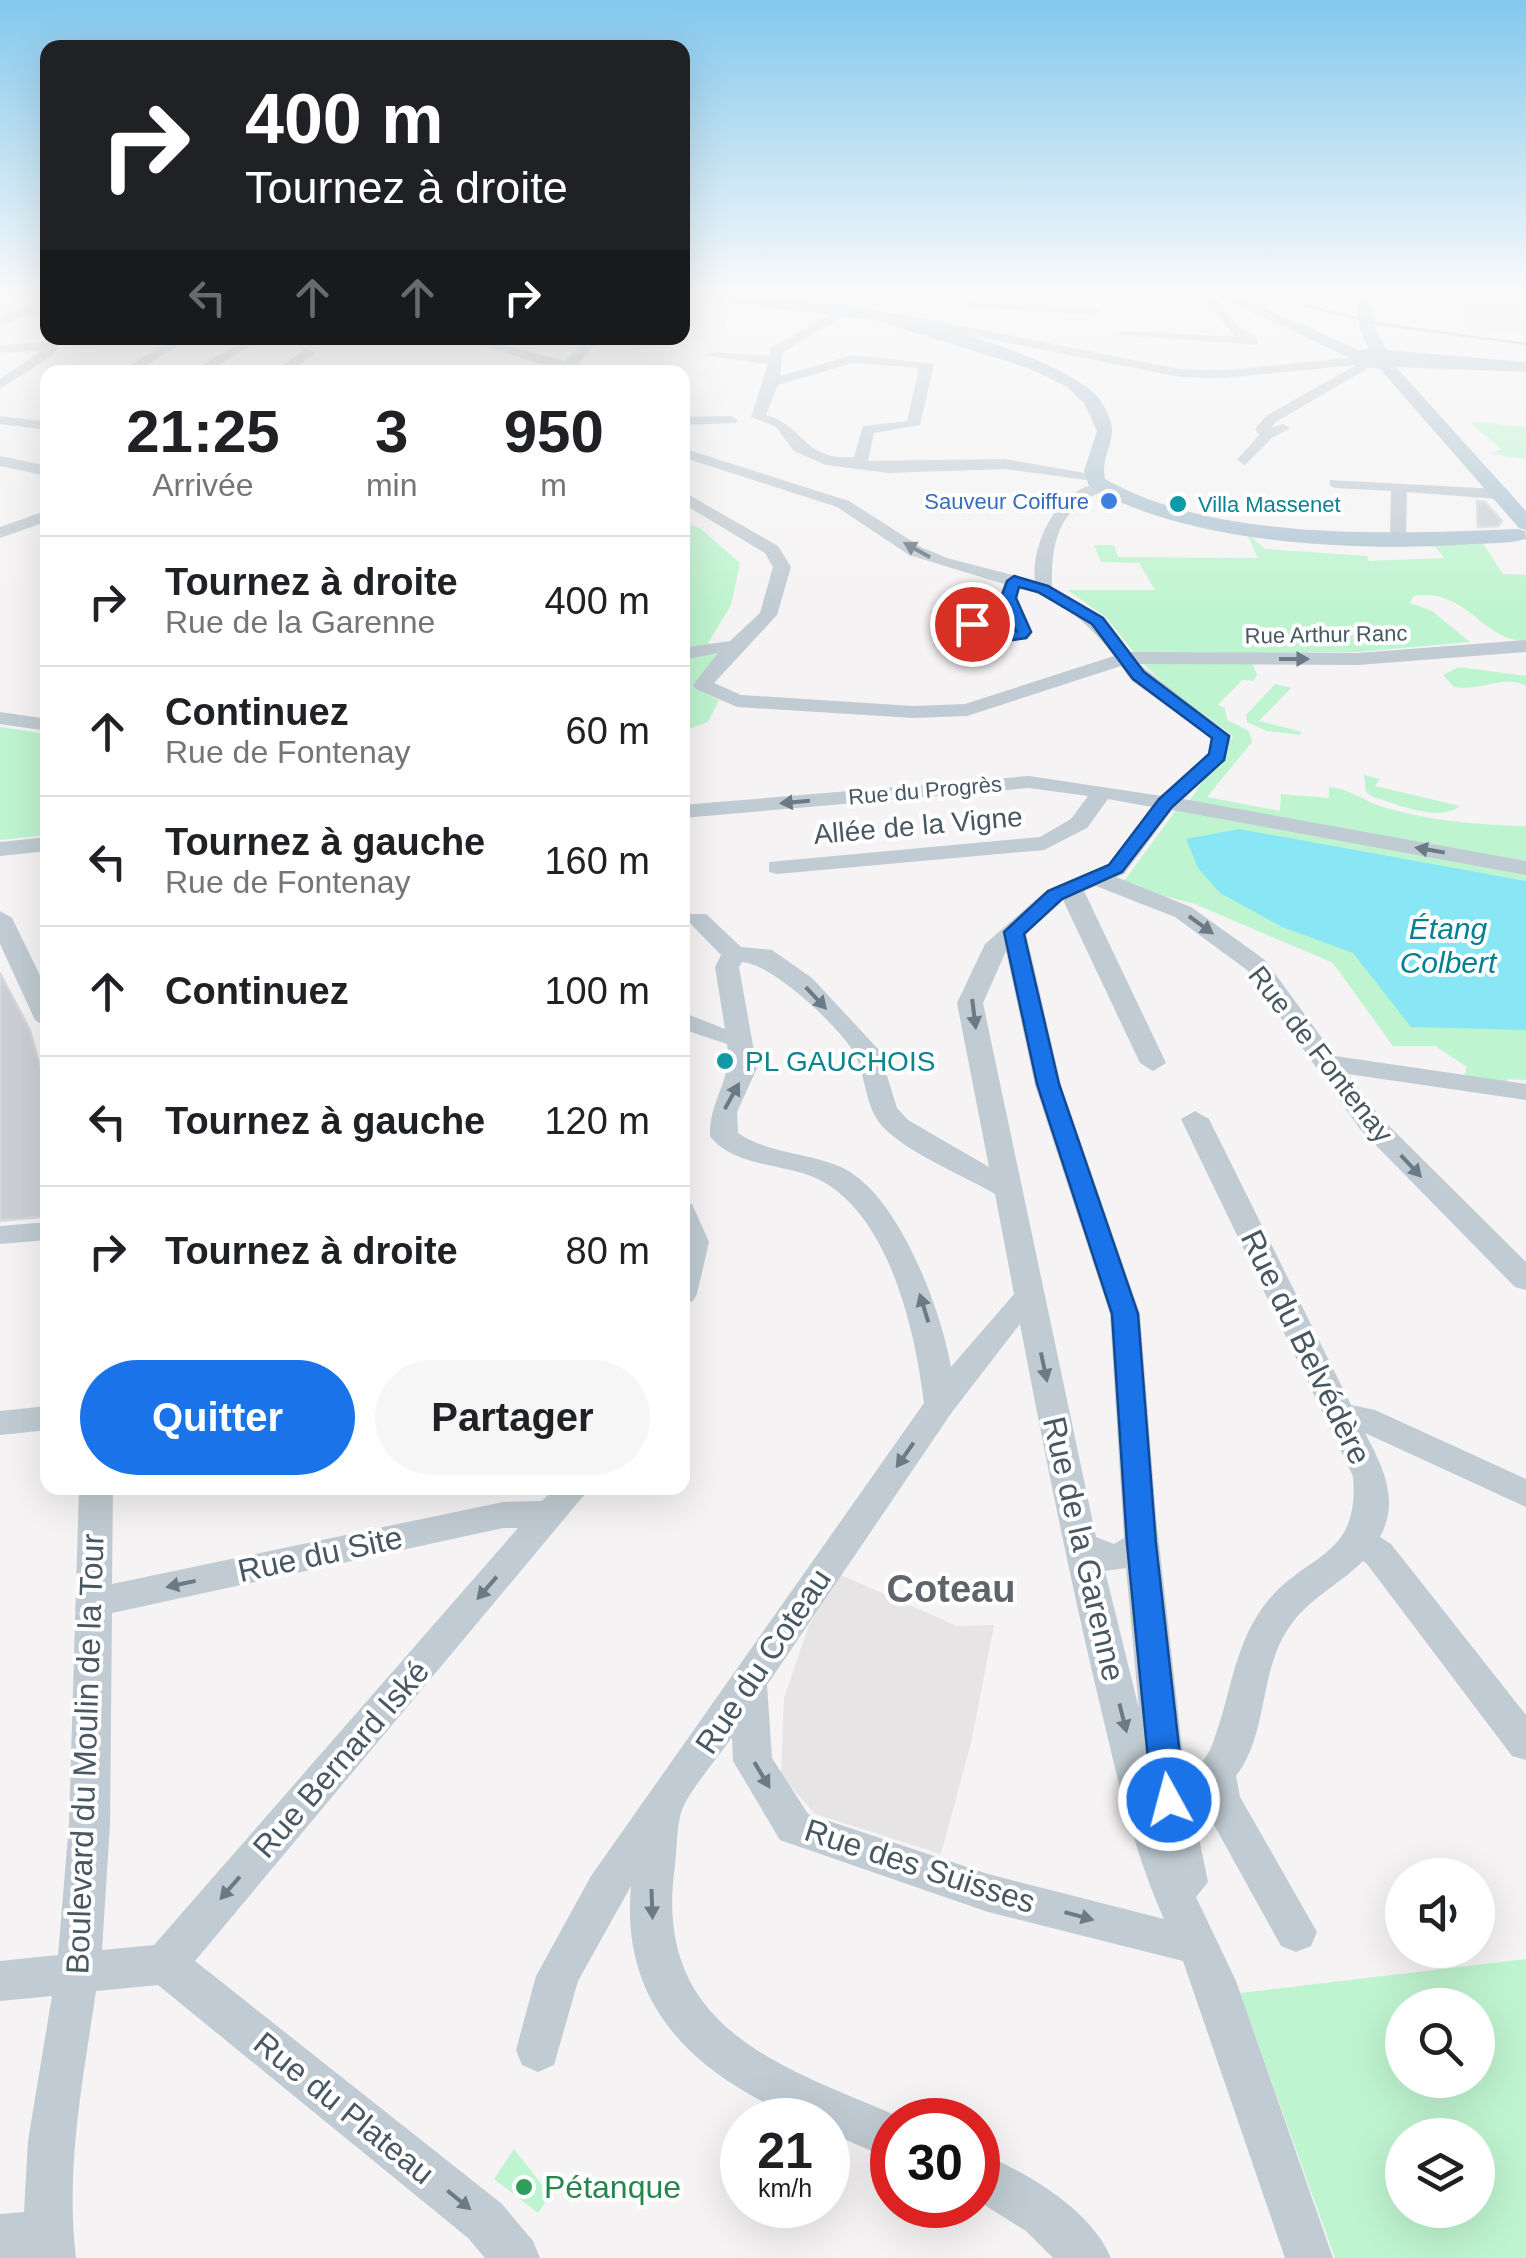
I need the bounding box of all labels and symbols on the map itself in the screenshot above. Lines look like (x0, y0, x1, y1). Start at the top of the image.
place label: Sauveur Coiffure (924, 489, 1089, 514)
marker: Sauveur Coiffure (1098, 490, 1120, 512)
place label: Villa Massenet (1198, 492, 1341, 517)
marker: Villa Massenet (1167, 493, 1189, 515)
one-way arrow (903, 542, 932, 559)
pin (930, 582, 1015, 667)
street label: Rue Arthur Ranc (1244, 621, 1408, 648)
one-way arrow (1279, 651, 1311, 667)
street label: Rue du Progrès (847, 771, 1003, 810)
one-way arrow (779, 794, 811, 810)
street label: Allée de la Vigne (812, 801, 1024, 850)
one-way arrow (1414, 842, 1445, 857)
water label: Étang Colbert (1400, 912, 1498, 979)
one-way arrow (1187, 915, 1214, 934)
street label: Rue de Fontenay (1242, 960, 1399, 1148)
one-way arrow (804, 985, 827, 1009)
one-way arrow (966, 999, 982, 1031)
place label: PL GAUCHOIS (745, 1046, 935, 1077)
marker: PL GAUCHOIS (714, 1050, 736, 1072)
one-way arrow (722, 1082, 740, 1110)
one-way arrow (1399, 1153, 1422, 1177)
street label: Rue du Belvédère (1234, 1224, 1378, 1470)
one-way arrow (916, 1292, 931, 1323)
one-way arrow (1037, 1352, 1053, 1383)
street label: Rue de la Garenne (1036, 1413, 1132, 1685)
one-way arrow (896, 1442, 915, 1469)
street label: Rue du Site (234, 1519, 406, 1589)
street label: Boulevard du Moulin de la Tour (59, 1533, 111, 1975)
street label: Rue du Coteau (688, 1562, 838, 1760)
district label: Coteau (887, 1568, 1015, 1610)
one-way arrow (165, 1576, 196, 1592)
one-way arrow (477, 1576, 499, 1601)
street label: Rue Bernard Iské (246, 1653, 436, 1865)
one-way arrow (1115, 1703, 1131, 1734)
position arrow (1117, 1748, 1221, 1852)
one-way arrow (753, 1761, 770, 1789)
street label: Rue des Suisses (800, 1812, 1040, 1920)
one-way arrow (219, 1875, 241, 1900)
one-way arrow (644, 1889, 660, 1921)
one-way arrow (1064, 1909, 1095, 1925)
street label: Rue du Plateau (247, 2025, 441, 2191)
speed limit sign: 30 (870, 2098, 1000, 2228)
place label: Pétanque (544, 2169, 681, 2205)
marker: Pétanque (513, 2176, 535, 2198)
one-way arrow (447, 2189, 472, 2210)

